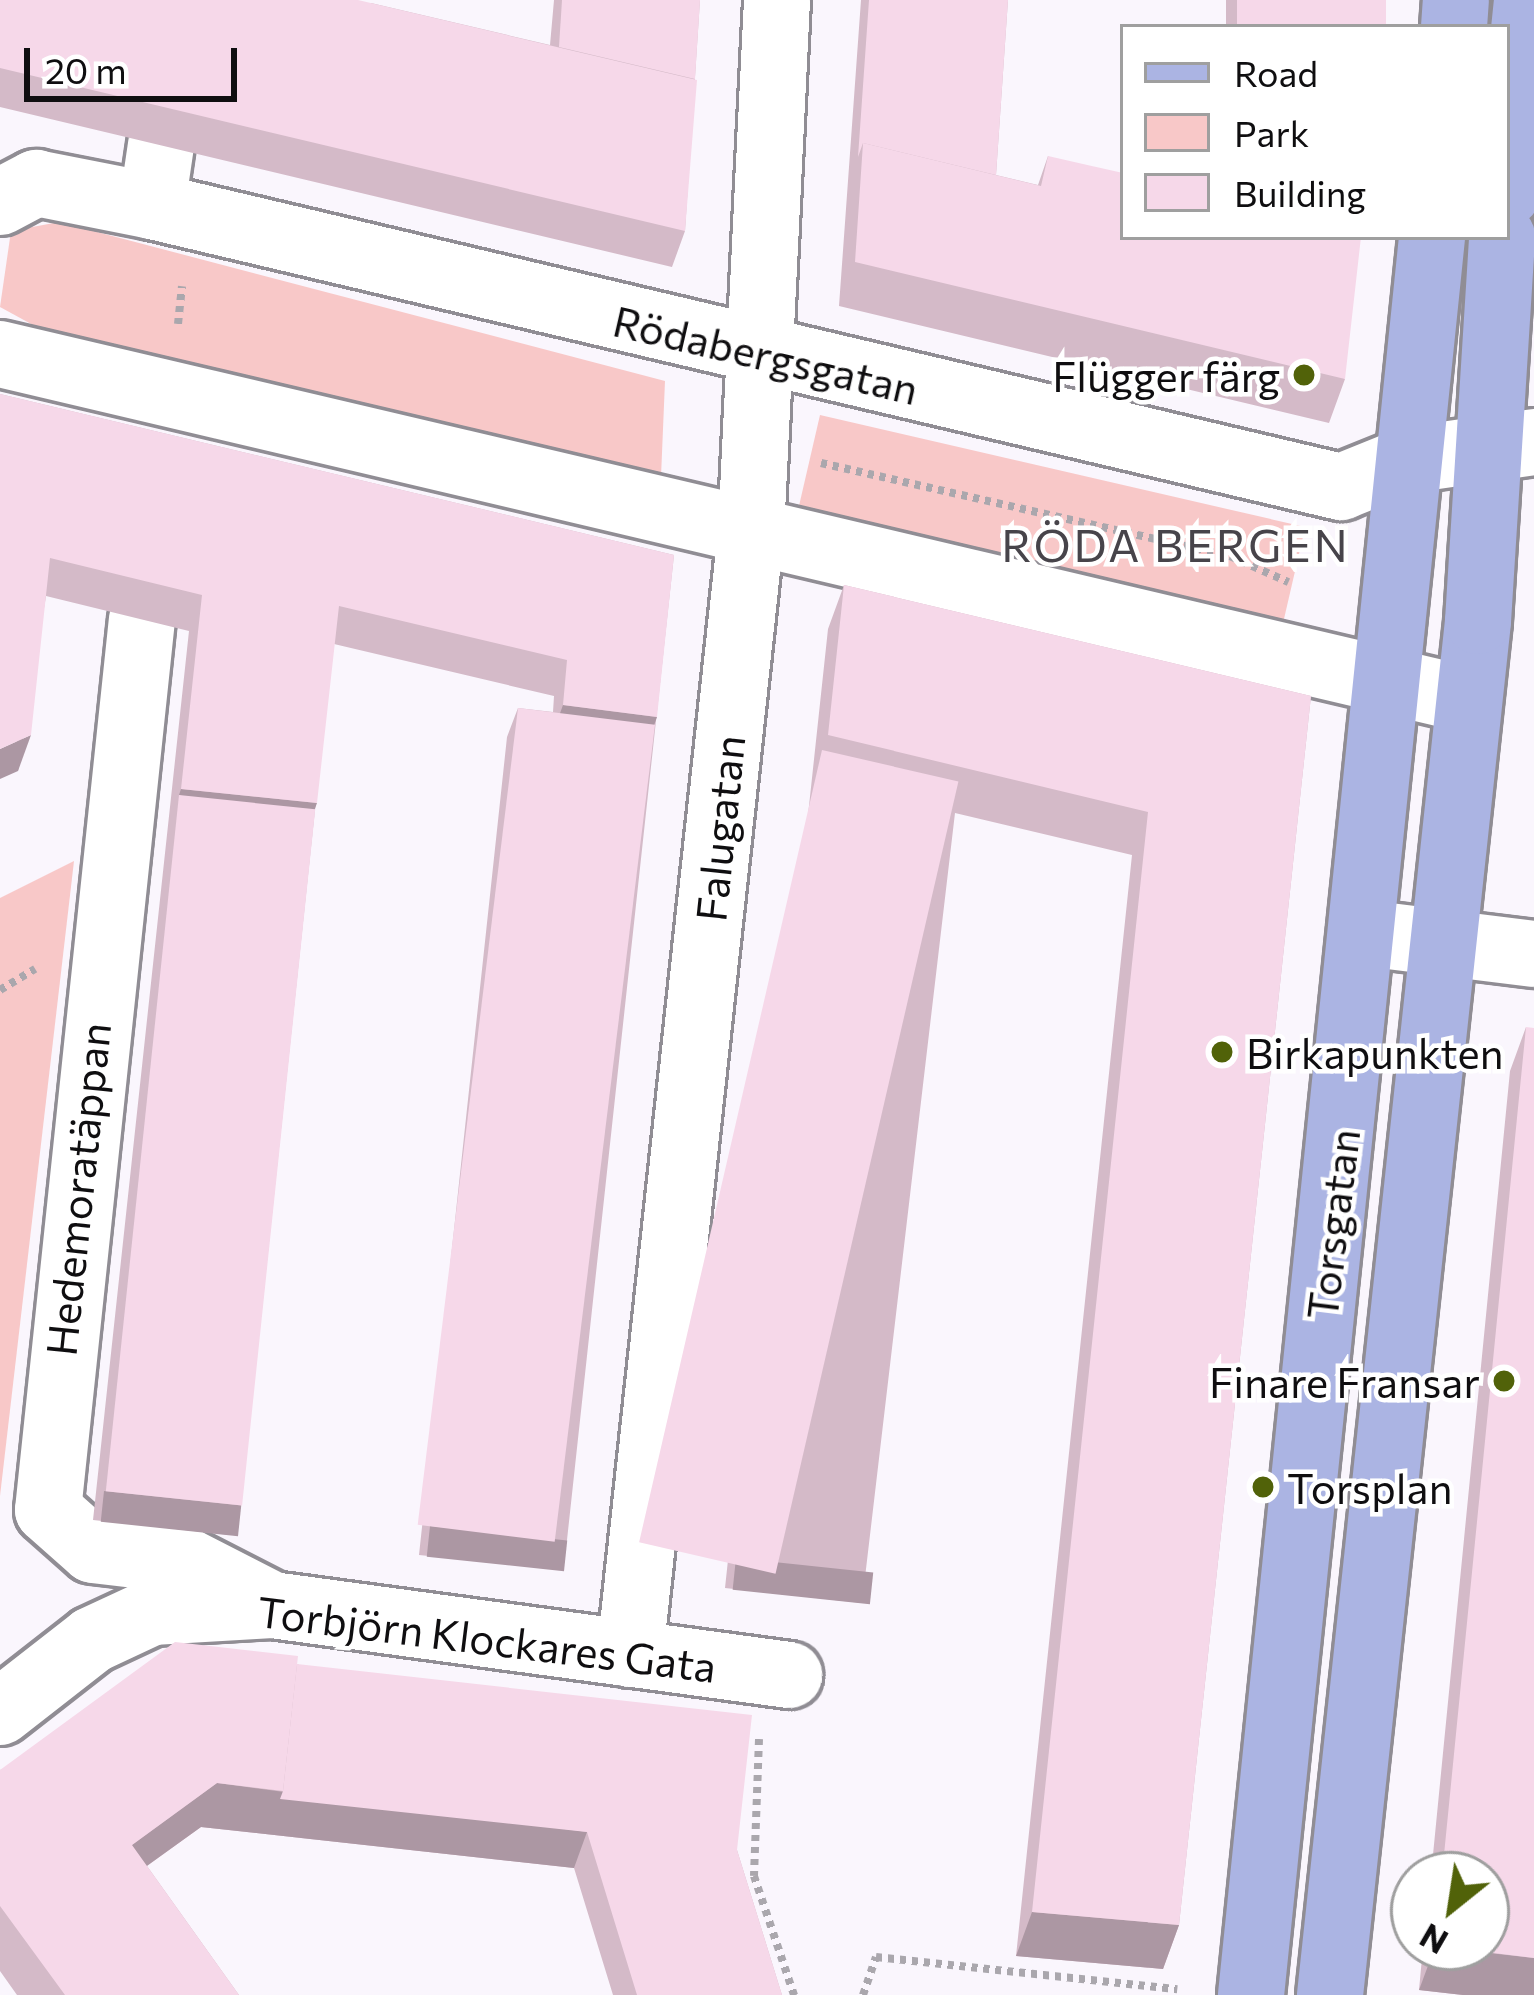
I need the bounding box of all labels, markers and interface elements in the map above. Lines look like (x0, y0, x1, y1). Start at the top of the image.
scale bar (30, 24, 243, 98)
legend (1120, 24, 1510, 240)
text: 20 m (45, 47, 127, 91)
text: Road (1234, 50, 1318, 94)
text: Park (1234, 110, 1309, 154)
text: Building (1234, 170, 1366, 214)
street label: Rödabergsgatan (609, 294, 923, 414)
place label: Flügger färg (1052, 350, 1280, 400)
marker: Flügger färg (1291, 362, 1317, 388)
district label: RÖDA BERGEN (1001, 517, 1351, 571)
street label: Falugatan (684, 732, 754, 924)
street label: Hedemoratäppan (34, 1020, 120, 1358)
place label: Birkapunkten (1246, 1027, 1504, 1077)
marker: Birkapunkten (1209, 1039, 1235, 1065)
street label: Torsgatan (1295, 1126, 1369, 1322)
place label: Finare Fransar (1209, 1356, 1480, 1406)
marker: Finare Fransar (1491, 1368, 1517, 1394)
place label: Torsplan (1287, 1462, 1452, 1512)
marker: Torsplan (1250, 1474, 1276, 1500)
street label: Torbjörn Klockares Gata (255, 1585, 719, 1691)
north arrow (1390, 1851, 1510, 1971)
text: N (1412, 1916, 1454, 1964)

